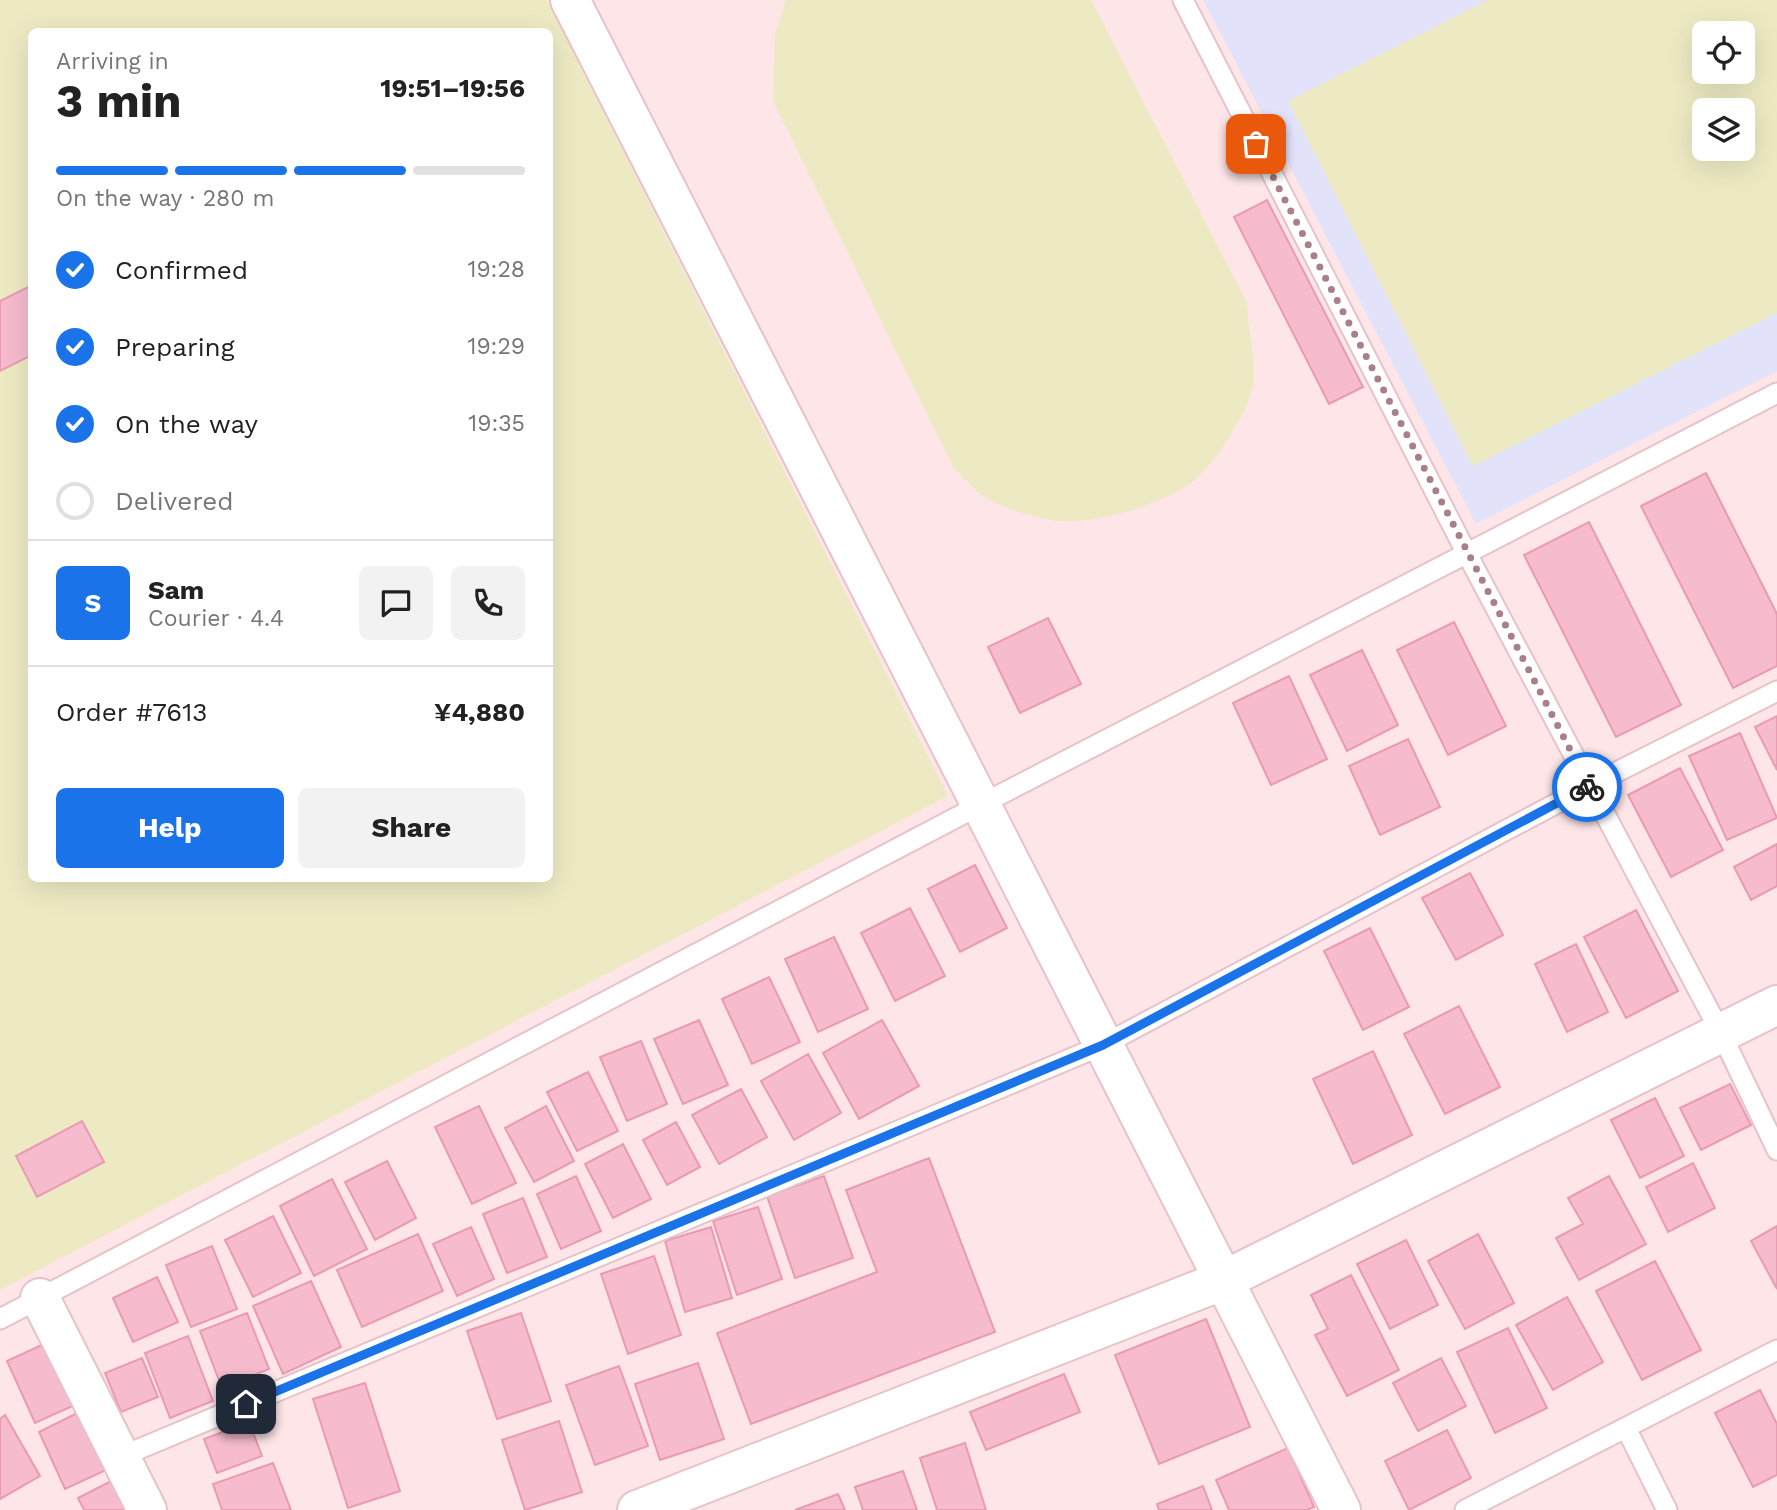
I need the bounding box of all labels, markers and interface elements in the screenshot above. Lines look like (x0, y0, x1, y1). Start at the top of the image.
map controls (1692, 21, 1755, 161)
button: locate (1692, 21, 1755, 84)
text: Arriving in (56, 48, 169, 75)
text: 19:51–19:56 (380, 73, 525, 103)
text: 3 min (56, 74, 182, 128)
button: layers (1692, 98, 1755, 161)
pin (1226, 114, 1286, 174)
icon: bag (1237, 125, 1275, 163)
text: On the way · 280 m (56, 185, 274, 212)
icon: check (56, 251, 94, 289)
text: Confirmed (115, 255, 248, 285)
text: 19:28 (467, 256, 525, 283)
icon: check (56, 328, 94, 366)
text: Preparing (115, 332, 235, 362)
text: 19:29 (467, 333, 525, 360)
icon: check (56, 405, 94, 443)
text: On the way (115, 409, 258, 439)
text: 19:35 (468, 410, 525, 437)
text: Delivered (115, 486, 234, 516)
button: chat (359, 566, 433, 640)
button: phone (451, 566, 525, 640)
text: Sam (148, 575, 204, 605)
text: S (85, 588, 101, 618)
text: Courier · 4.4 (148, 605, 284, 632)
text: Order #7613 (56, 697, 207, 727)
text: ¥4,880 (434, 697, 525, 727)
courier (1552, 752, 1622, 822)
icon: bike (1568, 768, 1606, 806)
button: Help (56, 788, 284, 868)
button: Share (298, 788, 525, 868)
pin (216, 1374, 276, 1434)
icon: home (227, 1385, 265, 1423)

